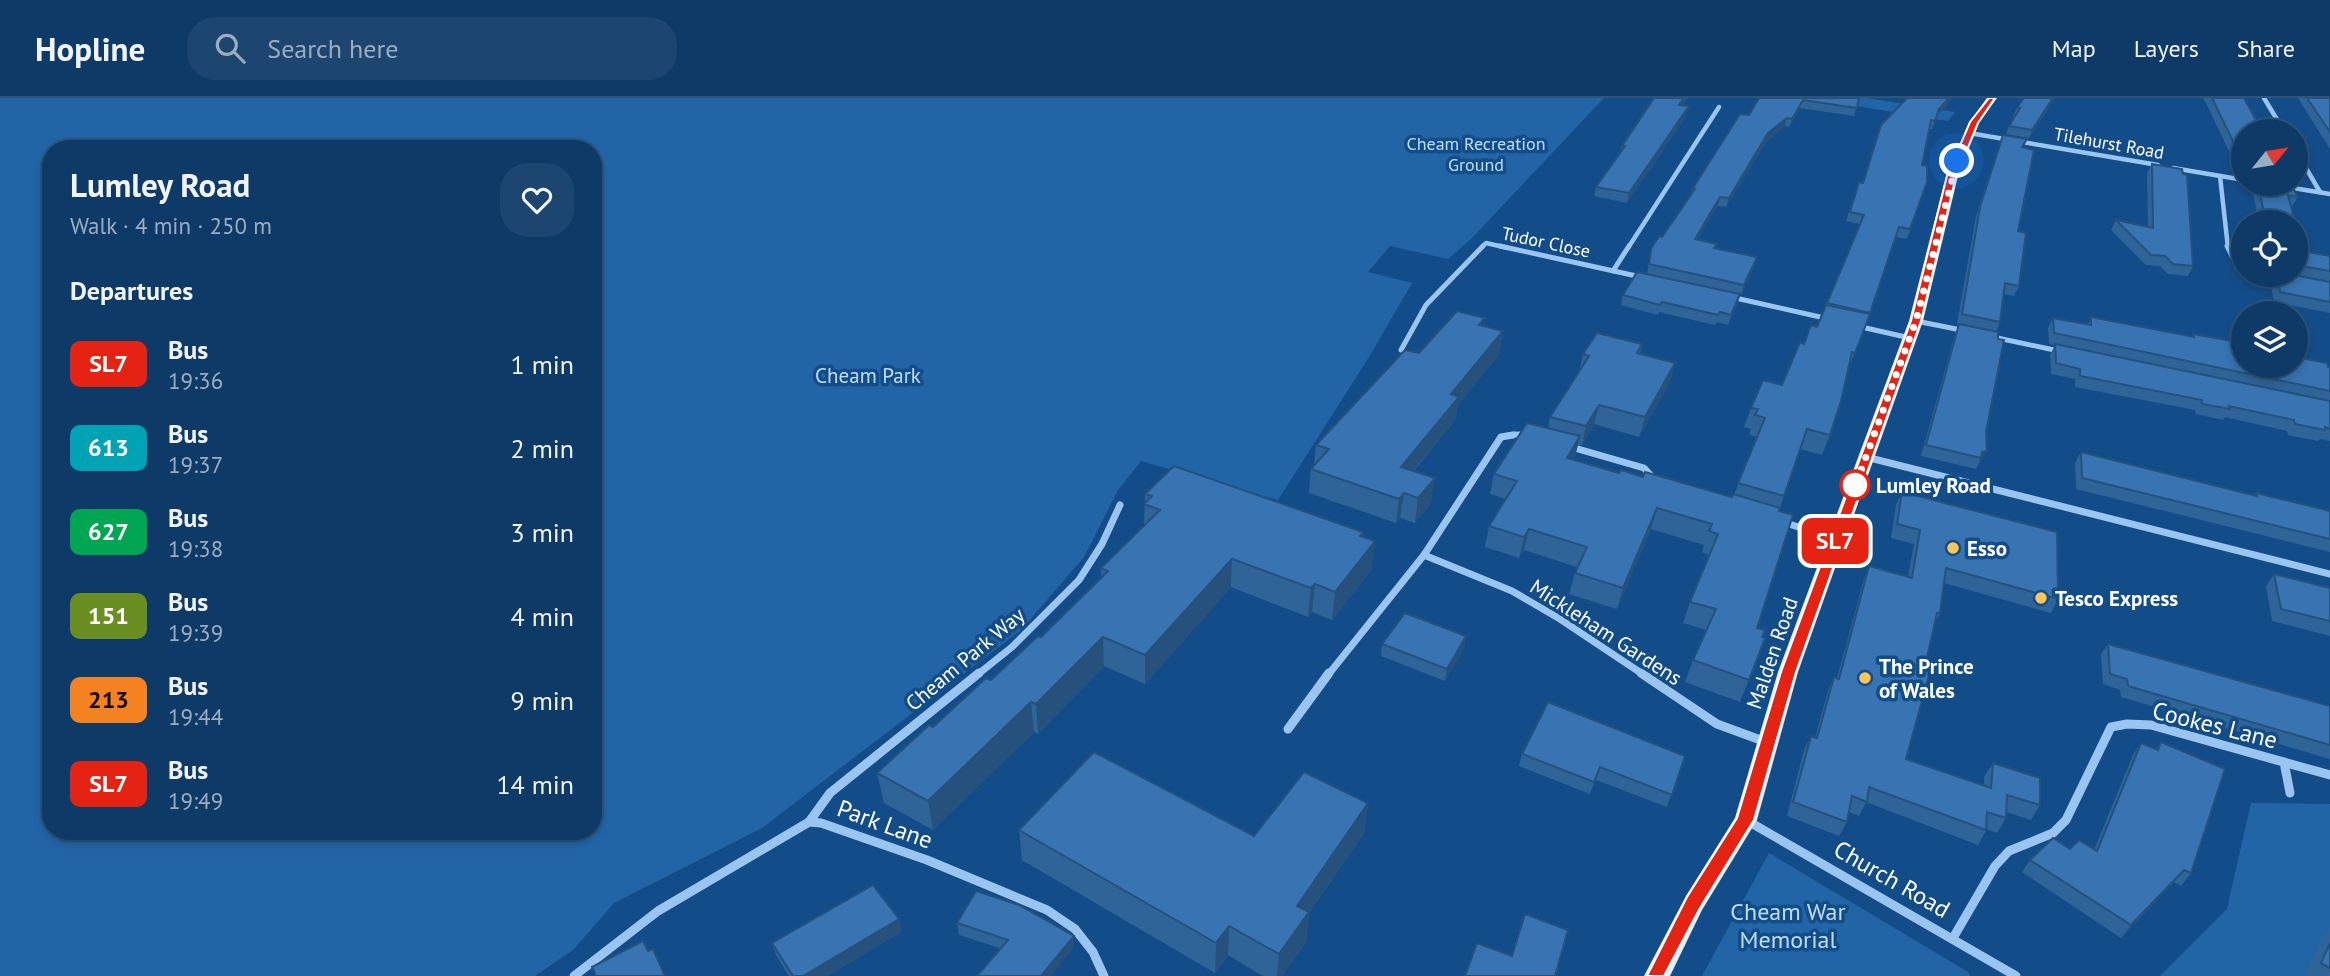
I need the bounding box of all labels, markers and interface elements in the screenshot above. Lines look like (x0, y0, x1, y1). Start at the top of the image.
search box (187, 17, 677, 80)
text: Hopline (35, 27, 145, 70)
icon: search (211, 29, 249, 67)
text: Search here (267, 32, 398, 65)
text: Map (2052, 33, 2096, 64)
text: Layers (2134, 33, 2199, 64)
text: Share (2237, 33, 2295, 64)
north arrow (2231, 119, 2308, 196)
map controls (2231, 119, 2308, 378)
street label: Tilehurst Road (2052, 122, 2166, 164)
park label: Cheam Recreation Ground (1406, 132, 1546, 176)
your location (1939, 143, 1974, 178)
text: Lumley Road (70, 163, 250, 206)
button: heart (500, 163, 574, 237)
button: locate (2231, 210, 2308, 287)
text: Walk · 4 min · 250 m (70, 211, 272, 240)
street label: Tudor Close (1500, 221, 1592, 263)
text: Departures (70, 274, 193, 307)
button: layers (2231, 301, 2308, 378)
text: Bus (168, 333, 208, 366)
text: SL7 (89, 348, 128, 379)
text: 1 min (511, 348, 574, 381)
park label: Cheam Park (815, 362, 921, 389)
text: 19:36 (168, 366, 223, 395)
text: Bus (168, 417, 208, 450)
text: 613 (88, 432, 129, 463)
text: 2 min (511, 432, 574, 465)
text: 19:37 (168, 450, 223, 479)
marker: Lumley Road (1840, 470, 1870, 500)
place label: Lumley Road (1876, 472, 1991, 499)
text: Bus (168, 501, 208, 534)
text: 627 (88, 516, 129, 547)
text: 3 min (511, 516, 574, 549)
line badge: SL7 (1795, 518, 1875, 564)
text: SL7 (1816, 525, 1854, 556)
text: 19:38 (168, 534, 223, 563)
place label: Esso (1967, 535, 2007, 562)
marker: Esso (1945, 540, 1961, 556)
street label: Mickleham Gardens (1525, 573, 1687, 691)
text: Bus (168, 585, 208, 618)
place label: Tesco Express (2055, 585, 2178, 612)
marker: Tesco Express (2033, 590, 2049, 606)
street label: Malden Road (1740, 593, 1804, 713)
text: 151 (88, 600, 129, 631)
text: 4 min (511, 600, 574, 633)
street label: Cheam Park Way (900, 601, 1030, 717)
text: 19:39 (168, 618, 223, 647)
place label: The Prince of Wales (1879, 653, 1974, 704)
text: Bus (168, 669, 208, 702)
marker: The Prince of Wales (1857, 670, 1873, 686)
text: 213 (88, 684, 129, 715)
text: 9 min (511, 684, 574, 717)
street label: Cookes Lane (2149, 695, 2281, 755)
text: 19:44 (168, 702, 223, 731)
text: Bus (168, 753, 208, 786)
text: SL7 (89, 768, 128, 799)
text: 14 min (496, 768, 574, 801)
text: 19:49 (168, 786, 223, 815)
street label: Park Lane (833, 793, 937, 855)
street label: Church Road (1828, 833, 1956, 925)
park label: Cheam War Memorial (1730, 896, 1846, 955)

